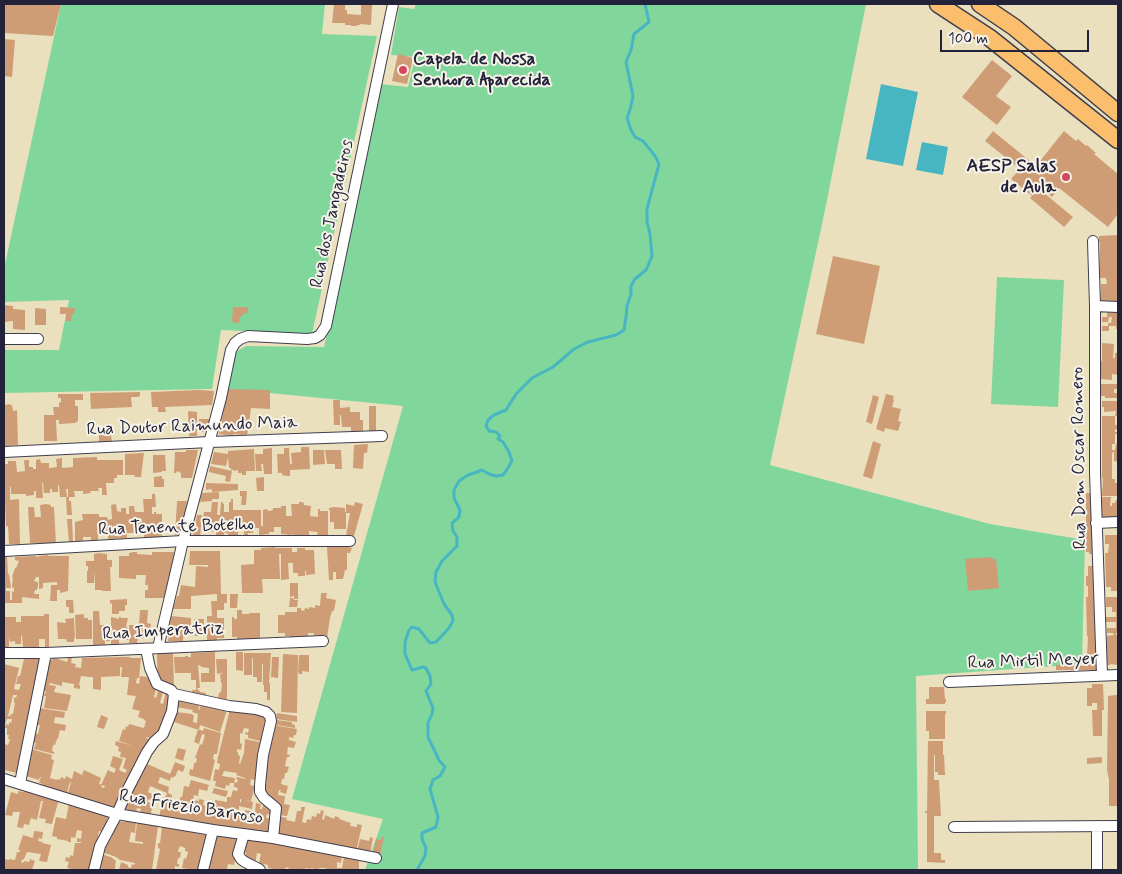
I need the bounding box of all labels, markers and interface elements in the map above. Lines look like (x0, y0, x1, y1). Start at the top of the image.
scale bar (942, 20, 1091, 52)
text: 100 m (948, 29, 988, 49)
place label: Capela de Nossa Senhora Aparecida (413, 49, 551, 92)
marker: Capela de Nossa Senhora Aparecida (397, 64, 409, 76)
street label: Rua dos Jangadeiros (307, 138, 359, 290)
place label: AESP Salas de Aula (966, 156, 1056, 198)
marker: AESP Salas de Aula (1060, 171, 1072, 183)
street label: Rua Dom Oscar Romero (1068, 367, 1092, 549)
street label: Rua Doutor Raimundo Maia (86, 413, 298, 441)
street label: Rua Tenente Botelho (98, 514, 254, 542)
street label: Rua Imperatriz (102, 618, 224, 646)
street label: Rua Mirtil Meyer (967, 649, 1099, 675)
street label: Rua Friezio Barroso (118, 786, 264, 830)

